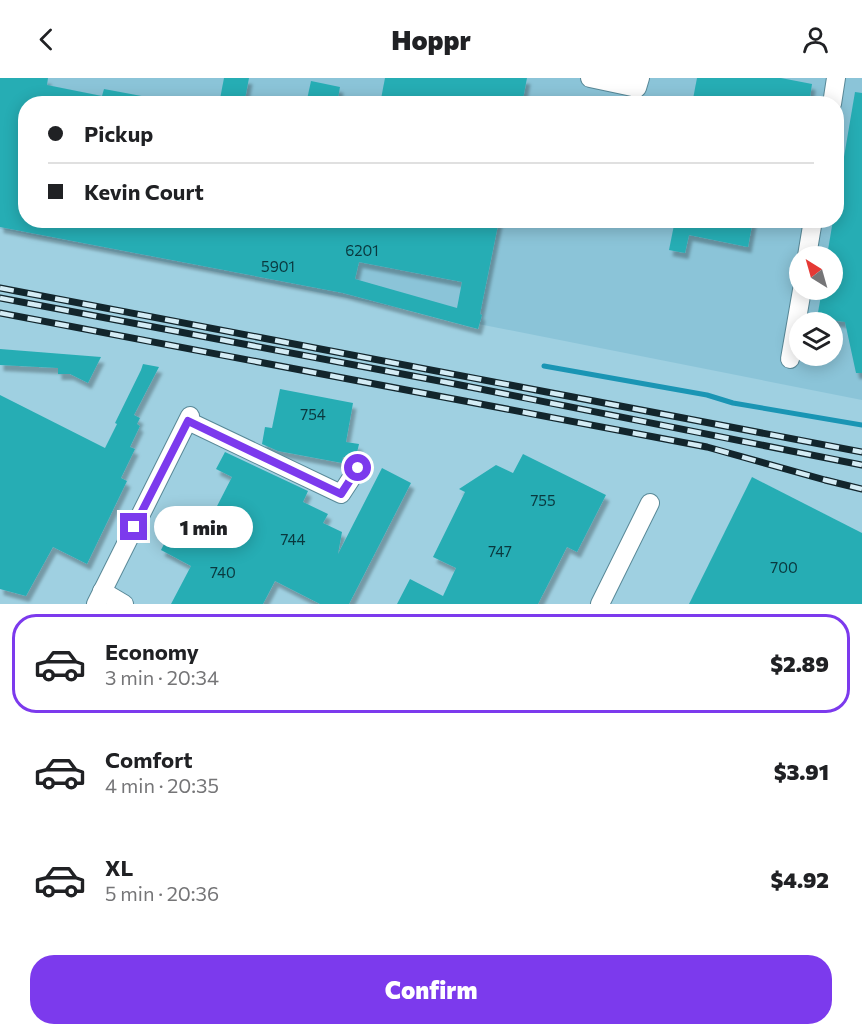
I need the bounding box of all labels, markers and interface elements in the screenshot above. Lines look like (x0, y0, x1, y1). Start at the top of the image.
icon: back (30, 23, 63, 56)
text: Hoppr (391, 23, 471, 56)
icon: person (799, 23, 832, 56)
text: Pickup (84, 120, 153, 147)
text: Kevin Court (84, 178, 204, 205)
house number: 6201 (345, 241, 379, 259)
north arrow (789, 246, 843, 300)
map controls (789, 246, 843, 366)
house number: 5901 (261, 257, 295, 275)
button: layers (789, 312, 843, 366)
house number: 754 (300, 405, 326, 423)
route start (344, 454, 371, 481)
house number: 755 (530, 491, 556, 509)
callout: 1 min (155, 506, 254, 548)
route end (120, 513, 147, 540)
text: 1 min (179, 515, 228, 539)
house number: 744 (280, 530, 306, 548)
house number: 747 (488, 542, 512, 560)
house number: 700 (770, 558, 798, 576)
house number: 740 (210, 563, 236, 581)
icon: car (33, 637, 87, 691)
text: Economy (105, 638, 199, 665)
text: $2.89 (770, 650, 829, 677)
text: 3 min · 20:34 (105, 665, 219, 689)
icon: car (33, 745, 87, 799)
text: Comfort (105, 746, 193, 773)
text: $3.91 (774, 758, 829, 785)
text: 4 min · 20:35 (105, 773, 219, 797)
icon: car (33, 853, 87, 907)
text: XL (105, 854, 133, 881)
text: $4.92 (770, 866, 829, 893)
text: 5 min · 20:36 (105, 881, 219, 905)
button: Confirm (30, 955, 832, 1024)

